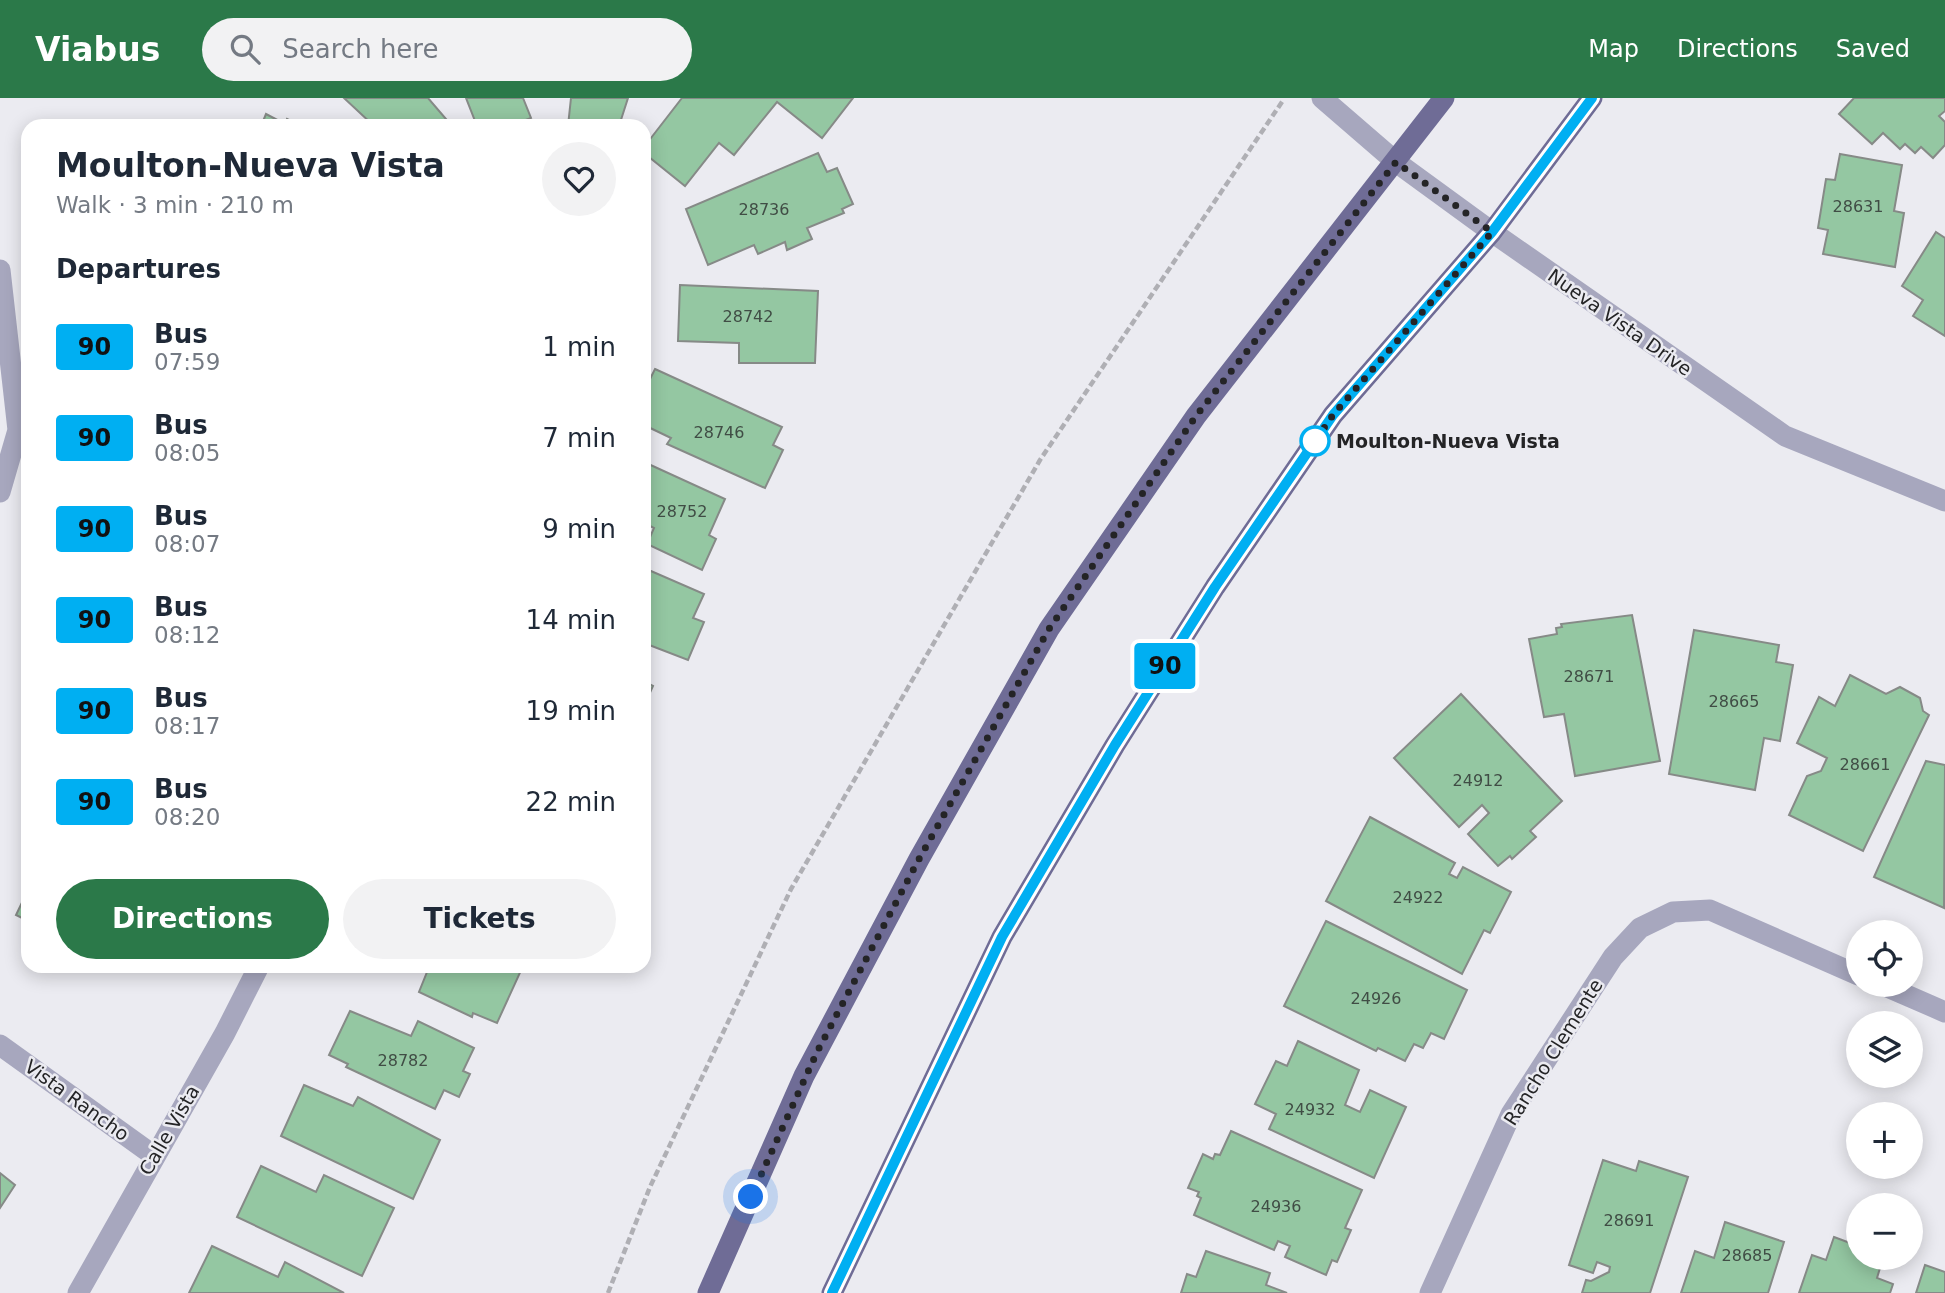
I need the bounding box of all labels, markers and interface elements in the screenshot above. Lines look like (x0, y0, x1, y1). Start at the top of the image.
search box (202, 18, 692, 81)
text: Viabus (35, 30, 160, 69)
icon: search (226, 30, 264, 68)
text: Search here (282, 34, 438, 64)
text: Map (1588, 35, 1639, 63)
text: Directions (1677, 35, 1798, 63)
text: Saved (1836, 35, 1910, 63)
button: heart (542, 142, 616, 216)
text: Moulton-Nueva Vista (56, 146, 445, 185)
text: Walk · 3 min · 210 m (56, 192, 294, 218)
house number: 28631 (1833, 197, 1883, 216)
house number: 28736 (739, 200, 789, 219)
text: Departures (56, 254, 221, 284)
street label: Nueva Vista Drive (1544, 264, 1696, 380)
house number: 28742 (723, 307, 773, 326)
text: Bus (154, 319, 208, 349)
text: 1 min (542, 332, 616, 362)
text: 90 (78, 333, 111, 361)
text: 07:59 (154, 349, 220, 375)
text: Bus (154, 410, 208, 440)
text: 7 min (542, 423, 616, 453)
house number: 28746 (694, 423, 744, 442)
text: 90 (78, 424, 111, 452)
marker: Moulton-Nueva Vista (1300, 426, 1330, 456)
place label: Moulton-Nueva Vista (1336, 430, 1560, 452)
text: 08:05 (154, 440, 220, 466)
text: Bus (154, 501, 208, 531)
house number: 28752 (657, 502, 707, 521)
text: 9 min (542, 514, 616, 544)
text: 90 (78, 515, 111, 543)
text: 08:07 (154, 531, 220, 557)
text: Bus (154, 592, 208, 622)
text: 14 min (526, 605, 616, 635)
text: 90 (78, 606, 111, 634)
text: 08:12 (154, 622, 220, 648)
line badge: 90 (1134, 643, 1196, 689)
text: 90 (1148, 652, 1182, 680)
house number: 28671 (1564, 667, 1614, 686)
text: Bus (154, 683, 208, 713)
house number: 28665 (1709, 692, 1759, 711)
text: 19 min (526, 696, 616, 726)
text: 90 (78, 697, 111, 725)
text: 08:17 (154, 713, 220, 739)
house number: 28661 (1840, 755, 1890, 774)
house number: 24912 (1453, 771, 1503, 790)
text: Bus (154, 774, 208, 804)
text: 22 min (526, 787, 616, 817)
text: 90 (78, 788, 111, 816)
text: 08:20 (154, 804, 220, 830)
button: Directions (56, 879, 329, 959)
button: Tickets (343, 879, 616, 959)
house number: 24922 (1393, 888, 1443, 907)
map controls (1846, 920, 1923, 1270)
button: locate (1846, 920, 1923, 997)
street label: Rancho Clemente (1499, 975, 1607, 1129)
house number: 24926 (1351, 989, 1401, 1008)
button: layers (1846, 1011, 1923, 1088)
house number: 28782 (378, 1051, 428, 1070)
street label: Vista Rancho (21, 1055, 133, 1145)
street label: Calle Vista (134, 1081, 204, 1179)
house number: 24932 (1285, 1100, 1335, 1119)
button: + (1846, 1102, 1923, 1179)
your location (733, 1179, 768, 1214)
button: − (1846, 1193, 1923, 1270)
house number: 24936 (1251, 1197, 1301, 1216)
house number: 28691 (1604, 1211, 1654, 1230)
house number: 28685 (1722, 1246, 1772, 1265)

